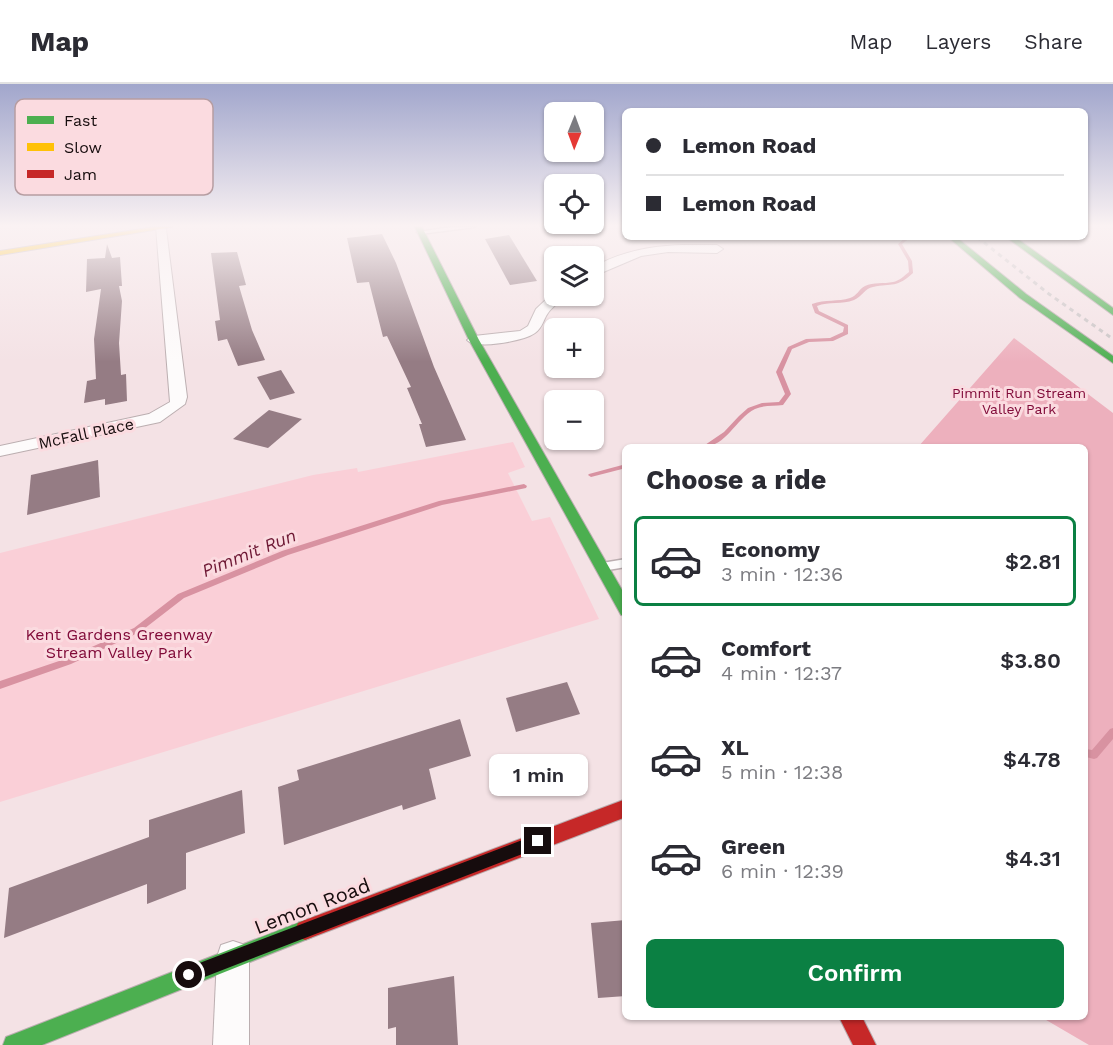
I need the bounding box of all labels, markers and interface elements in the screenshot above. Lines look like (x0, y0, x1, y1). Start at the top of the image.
text: Map (30, 25, 89, 58)
text: Map (849, 29, 892, 54)
text: Layers (925, 29, 991, 54)
text: Share (1024, 29, 1083, 54)
legend (15, 99, 213, 195)
north arrow (544, 102, 604, 162)
map controls (544, 102, 604, 450)
text: Fast (64, 111, 97, 130)
text: Lemon Road (682, 133, 816, 158)
text: Slow (64, 138, 102, 157)
text: Jam (64, 165, 97, 184)
button: locate (544, 174, 604, 234)
text: Lemon Road (682, 191, 816, 216)
button: layers (544, 246, 604, 306)
button: + (544, 318, 604, 378)
park label: Pimmit Run Stream Valley Park (952, 385, 1086, 417)
button: − (544, 390, 604, 450)
street label: McFall Place (37, 414, 136, 453)
text: Choose a ride (646, 464, 826, 496)
water label: Pimmit Run (199, 524, 299, 581)
icon: car (649, 534, 703, 588)
text: Economy (721, 537, 820, 562)
text: $2.81 (1005, 549, 1061, 574)
text: 3 min · 12:36 (721, 562, 843, 586)
park label: Kent Gardens Greenway Stream Valley Park (25, 625, 213, 662)
icon: car (649, 633, 703, 687)
text: Comfort (721, 636, 811, 661)
text: $3.80 (1000, 648, 1061, 673)
text: 4 min · 12:37 (721, 661, 842, 685)
icon: car (649, 732, 703, 786)
text: XL (721, 735, 749, 760)
text: $4.78 (1003, 747, 1061, 772)
callout: 1 min (488, 754, 588, 796)
text: 5 min · 12:38 (721, 760, 843, 784)
text: 1 min (513, 763, 564, 787)
route end (524, 827, 551, 854)
icon: car (649, 831, 703, 885)
text: Green (721, 834, 785, 859)
text: $4.31 (1005, 846, 1061, 871)
text: 6 min · 12:39 (721, 859, 844, 883)
street label: Lemon Road (251, 873, 373, 939)
button: Confirm (646, 939, 1064, 1008)
route start (175, 961, 202, 988)

